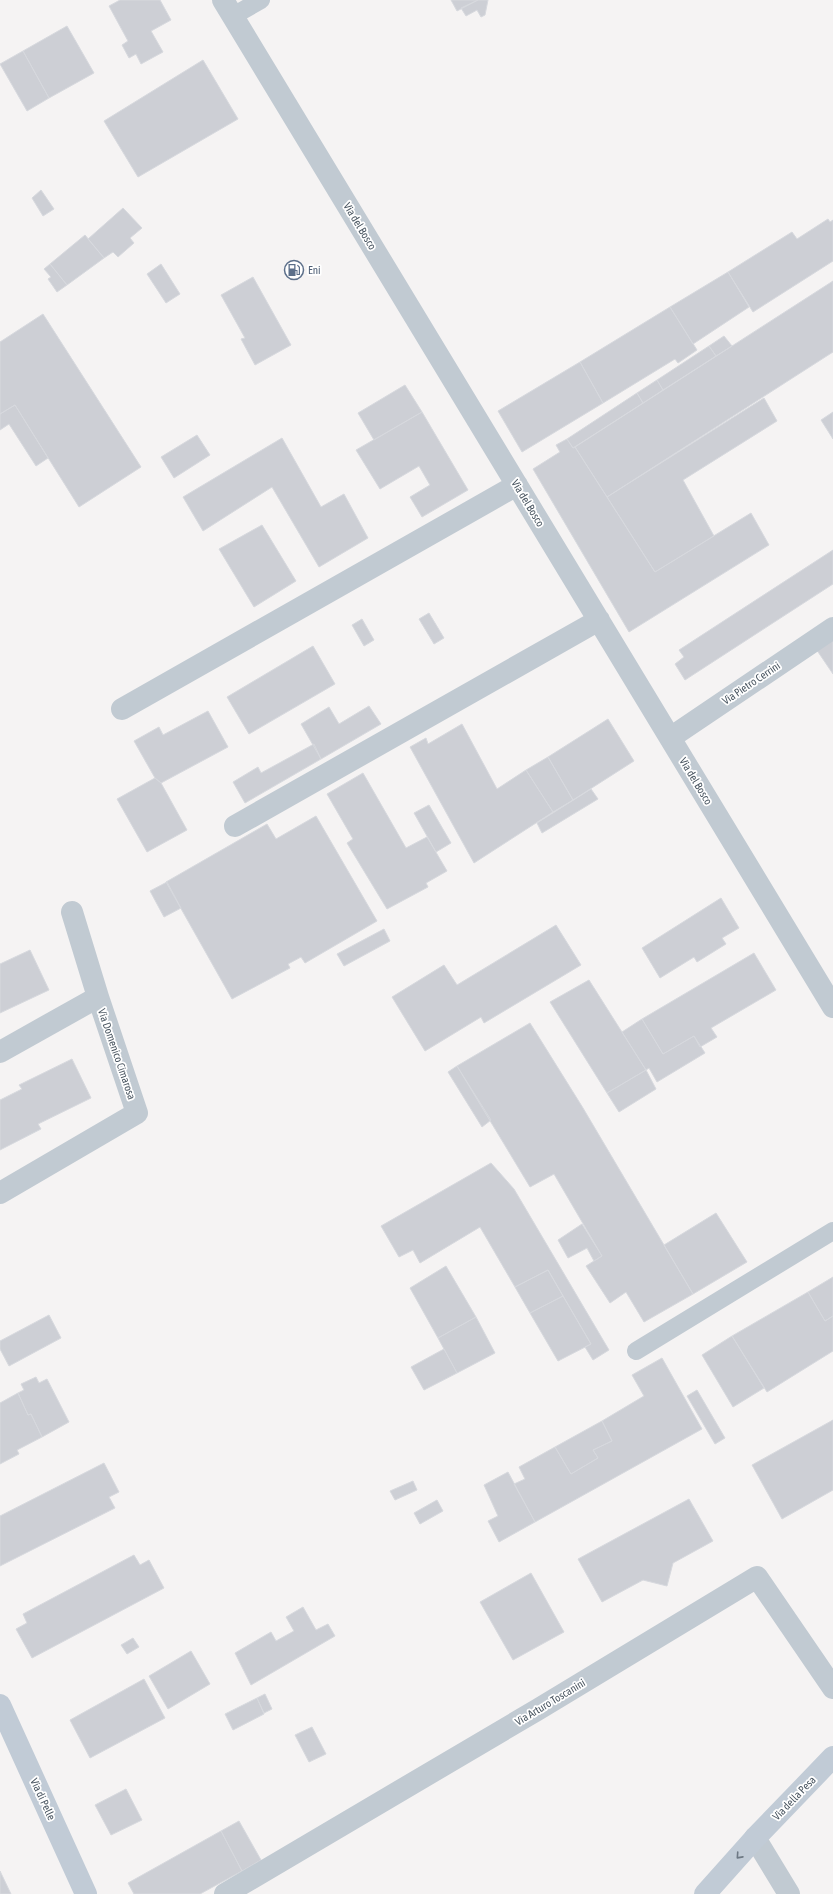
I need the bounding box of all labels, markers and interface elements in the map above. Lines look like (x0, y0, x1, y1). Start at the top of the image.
street label: Via del Bosco (341, 200, 379, 252)
fuel station icon: Eni (283, 259, 305, 281)
place label: Eni (308, 264, 321, 276)
street label: Via del Bosco (509, 477, 547, 529)
street label: Via Pietro Cerrini (720, 659, 782, 707)
street label: Via del Bosco (677, 755, 715, 807)
street label: Via Domenico Cimarosa (96, 1007, 138, 1101)
street label: Via Arturo Toscanini (513, 1676, 587, 1728)
street label: Via della Pesa (770, 1774, 818, 1822)
street label: Via di Pelle (28, 1776, 58, 1822)
one-way arrow (736, 1851, 743, 1859)

